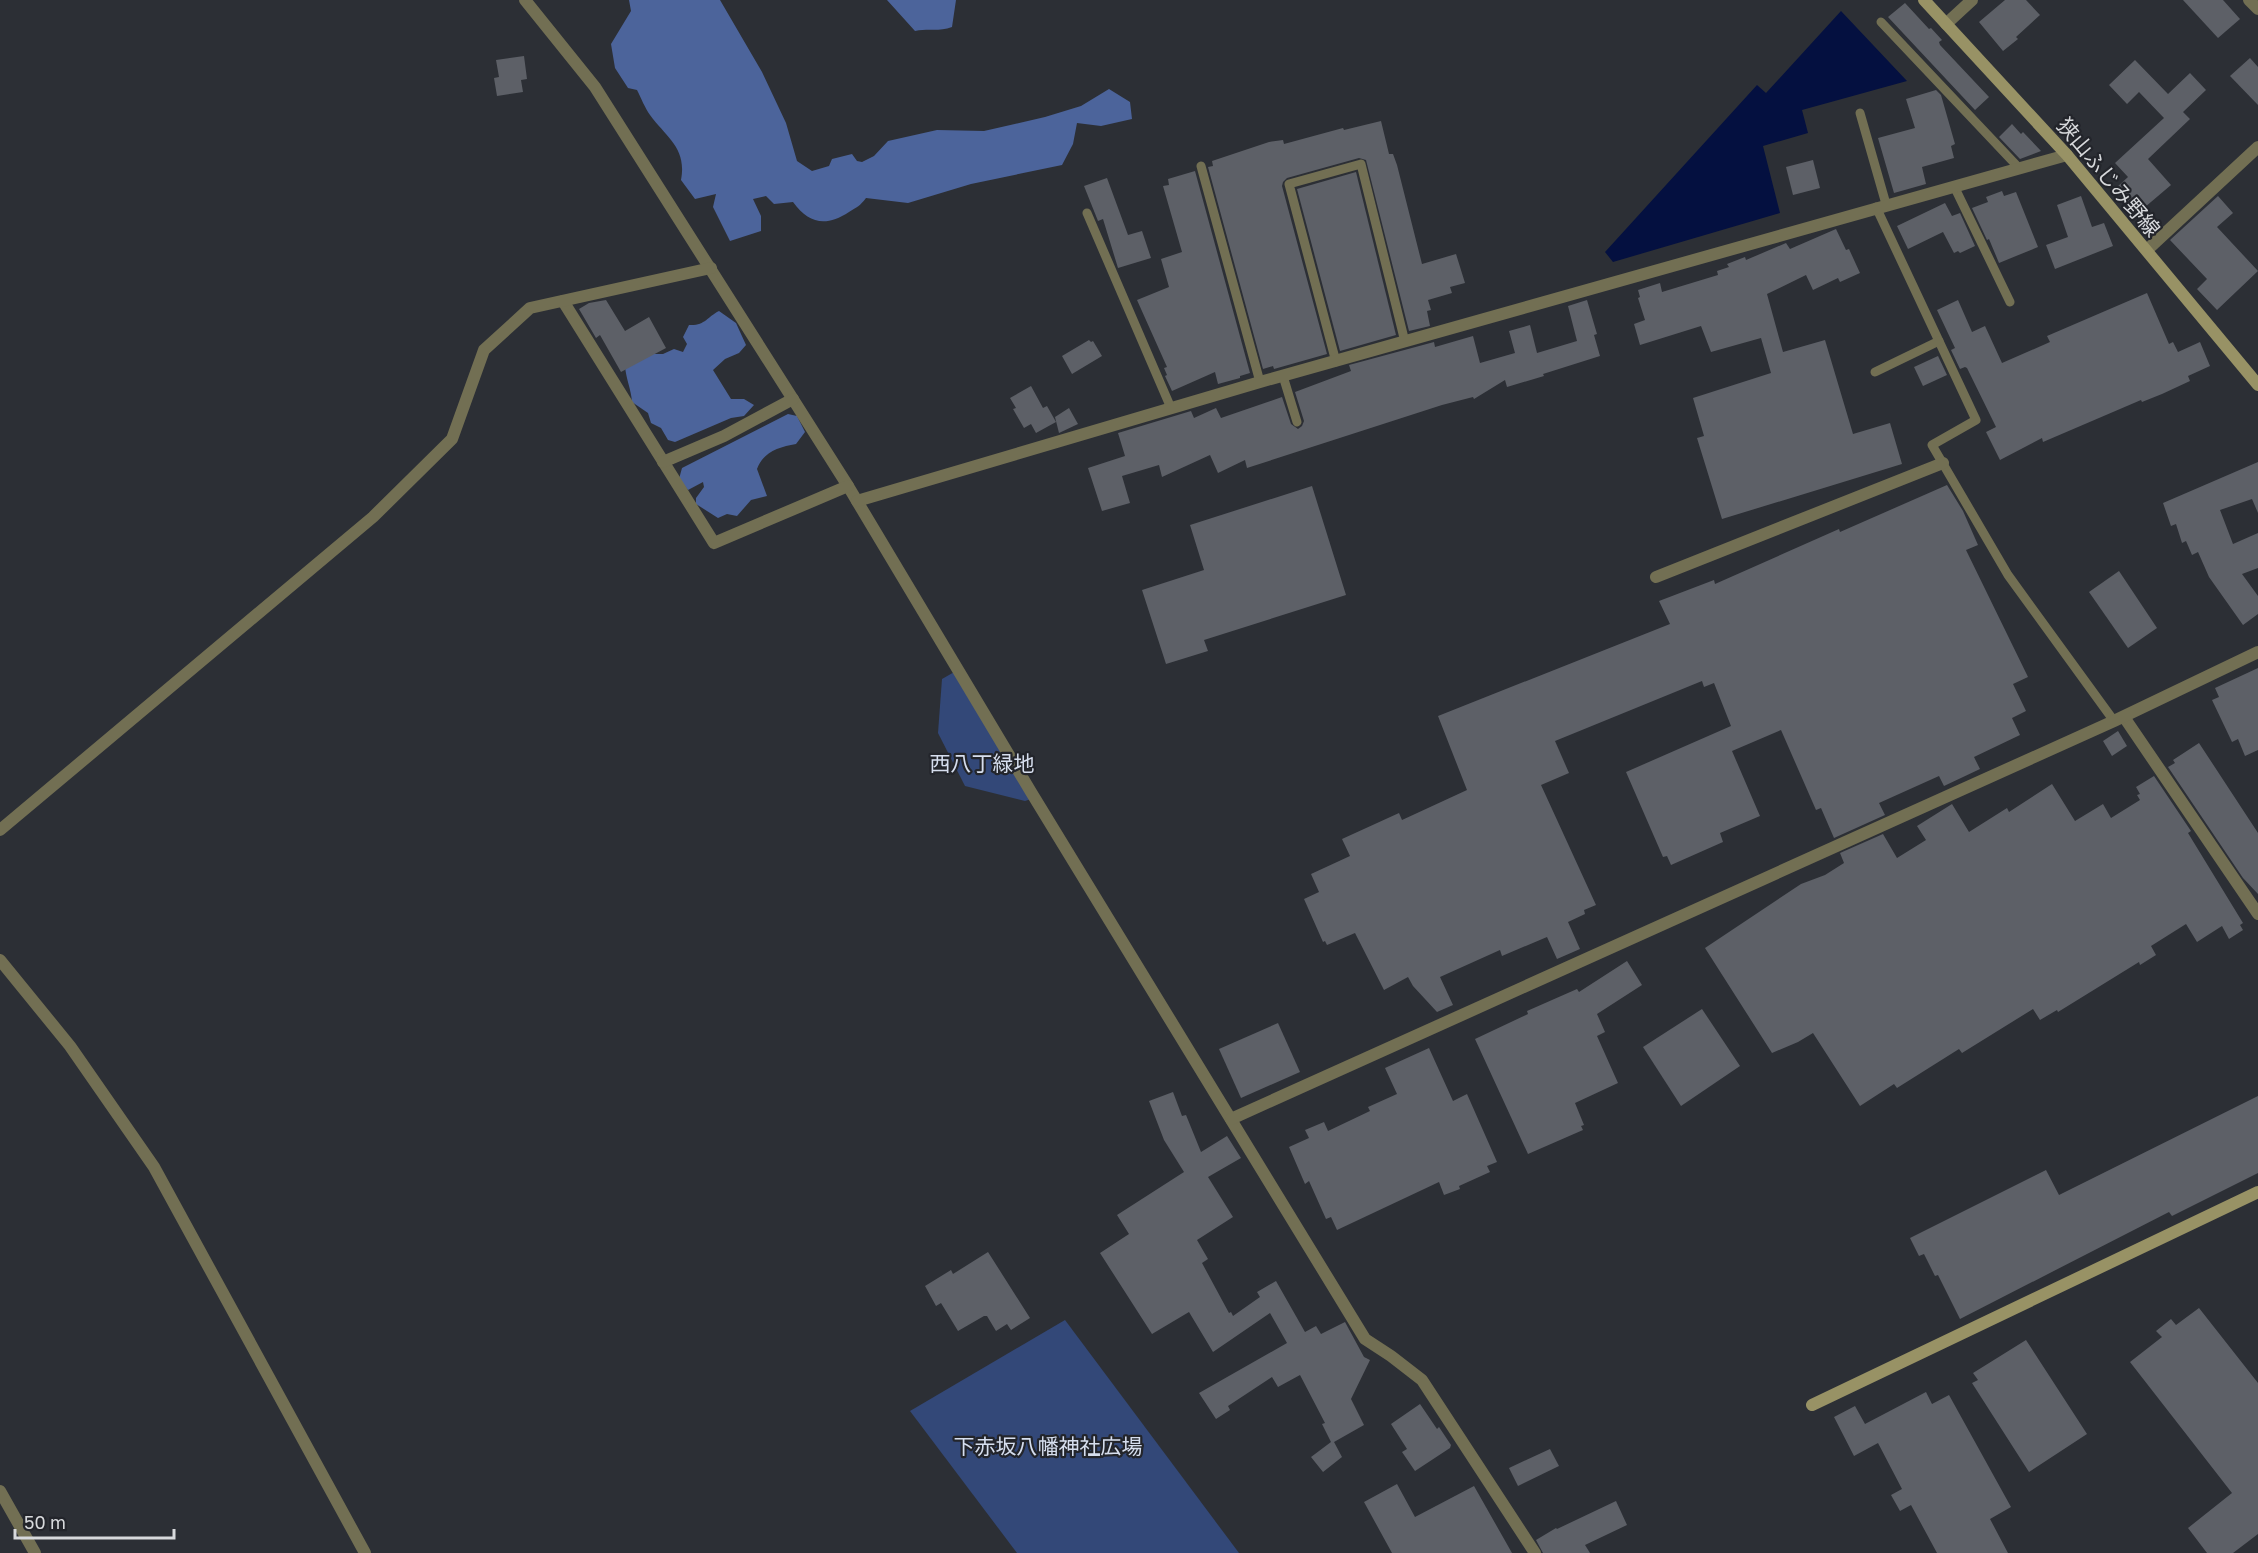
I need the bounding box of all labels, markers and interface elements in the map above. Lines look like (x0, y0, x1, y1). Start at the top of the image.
street label: 狭山ふじみ野線 (2052, 112, 2166, 242)
park label: 西八丁緑地 (930, 750, 1035, 776)
park label: 下赤坂八幡神社広場 (954, 1433, 1143, 1459)
scale bar (15, 1502, 174, 1540)
text: 50 m (24, 1511, 66, 1533)

